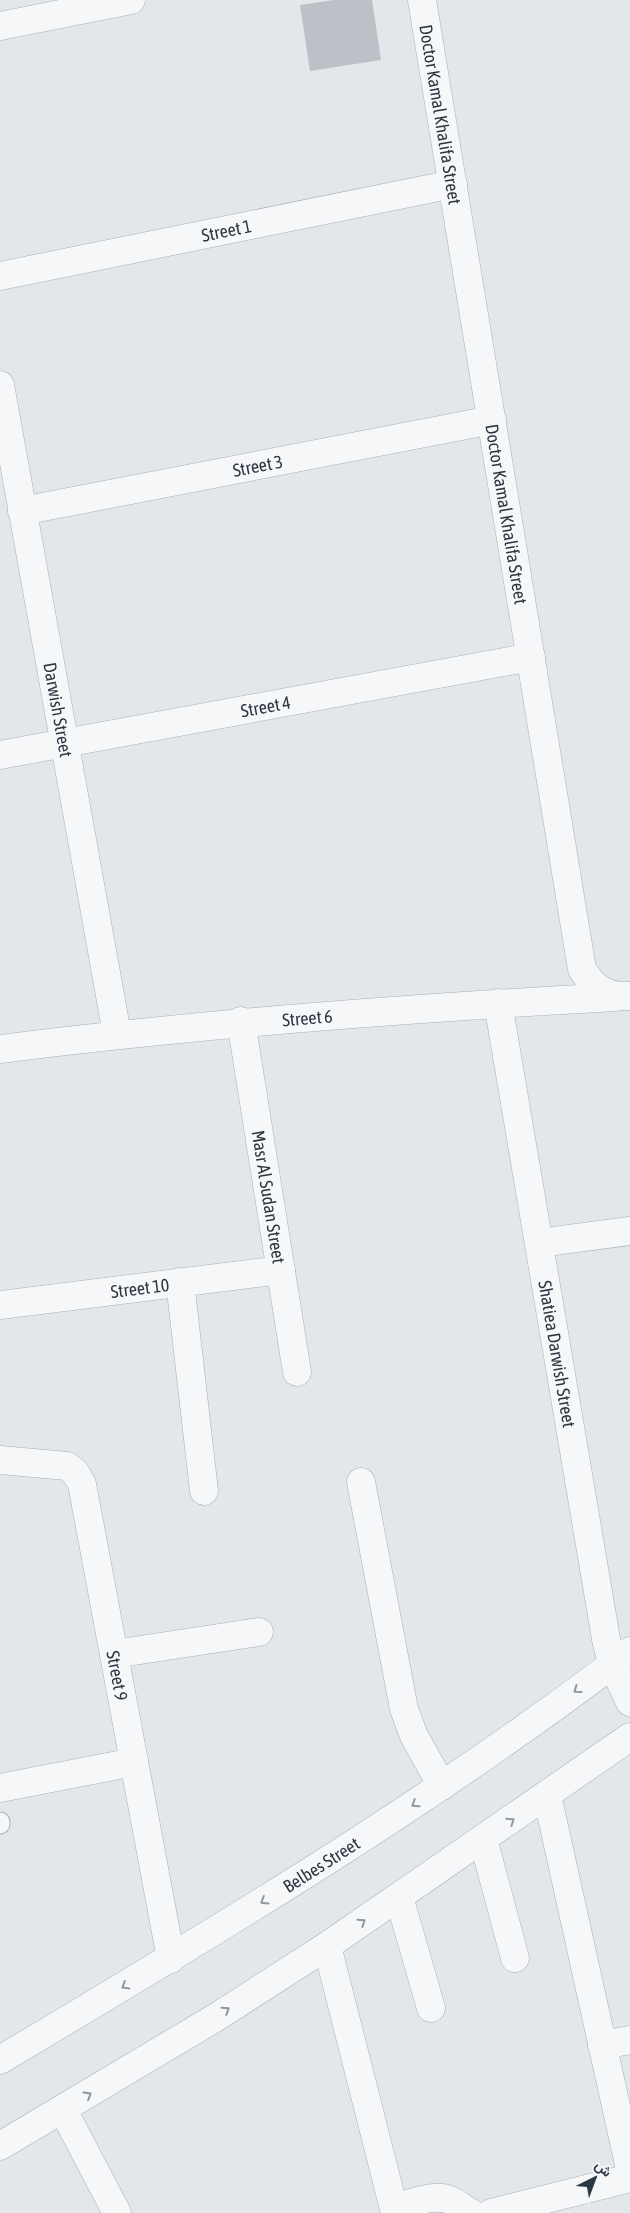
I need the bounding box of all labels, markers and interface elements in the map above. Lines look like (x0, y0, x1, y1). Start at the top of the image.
street label: Doctor Kamal Khalifa Street (416, 23, 466, 206)
street label: Street 1 (200, 215, 253, 245)
street label: Doctor Kamal Khalifa Street (482, 422, 532, 606)
street label: Street 3 (231, 450, 284, 480)
street label: Darwish Street (40, 661, 77, 759)
street label: Street 4 (239, 691, 292, 721)
street label: Street 6 (281, 1005, 333, 1030)
street label: Masr Al Sudan Street (248, 1129, 290, 1265)
street label: Street 10 (109, 1274, 170, 1302)
street label: Shatiea Darwish Street (535, 1279, 580, 1429)
street label: Street 9 (103, 1649, 133, 1702)
one-way arrow (573, 1684, 582, 1693)
one-way arrow (411, 1797, 420, 1807)
one-way arrow (505, 1818, 515, 1827)
street label: Belbes Street (279, 1832, 363, 1896)
one-way arrow (260, 1895, 269, 1904)
one-way arrow (357, 1919, 366, 1928)
one-way arrow (122, 1980, 131, 1990)
one-way arrow (221, 2007, 230, 2017)
one-way arrow (82, 2092, 91, 2102)
north arrow (570, 2153, 620, 2203)
text: ش (591, 2157, 615, 2181)

